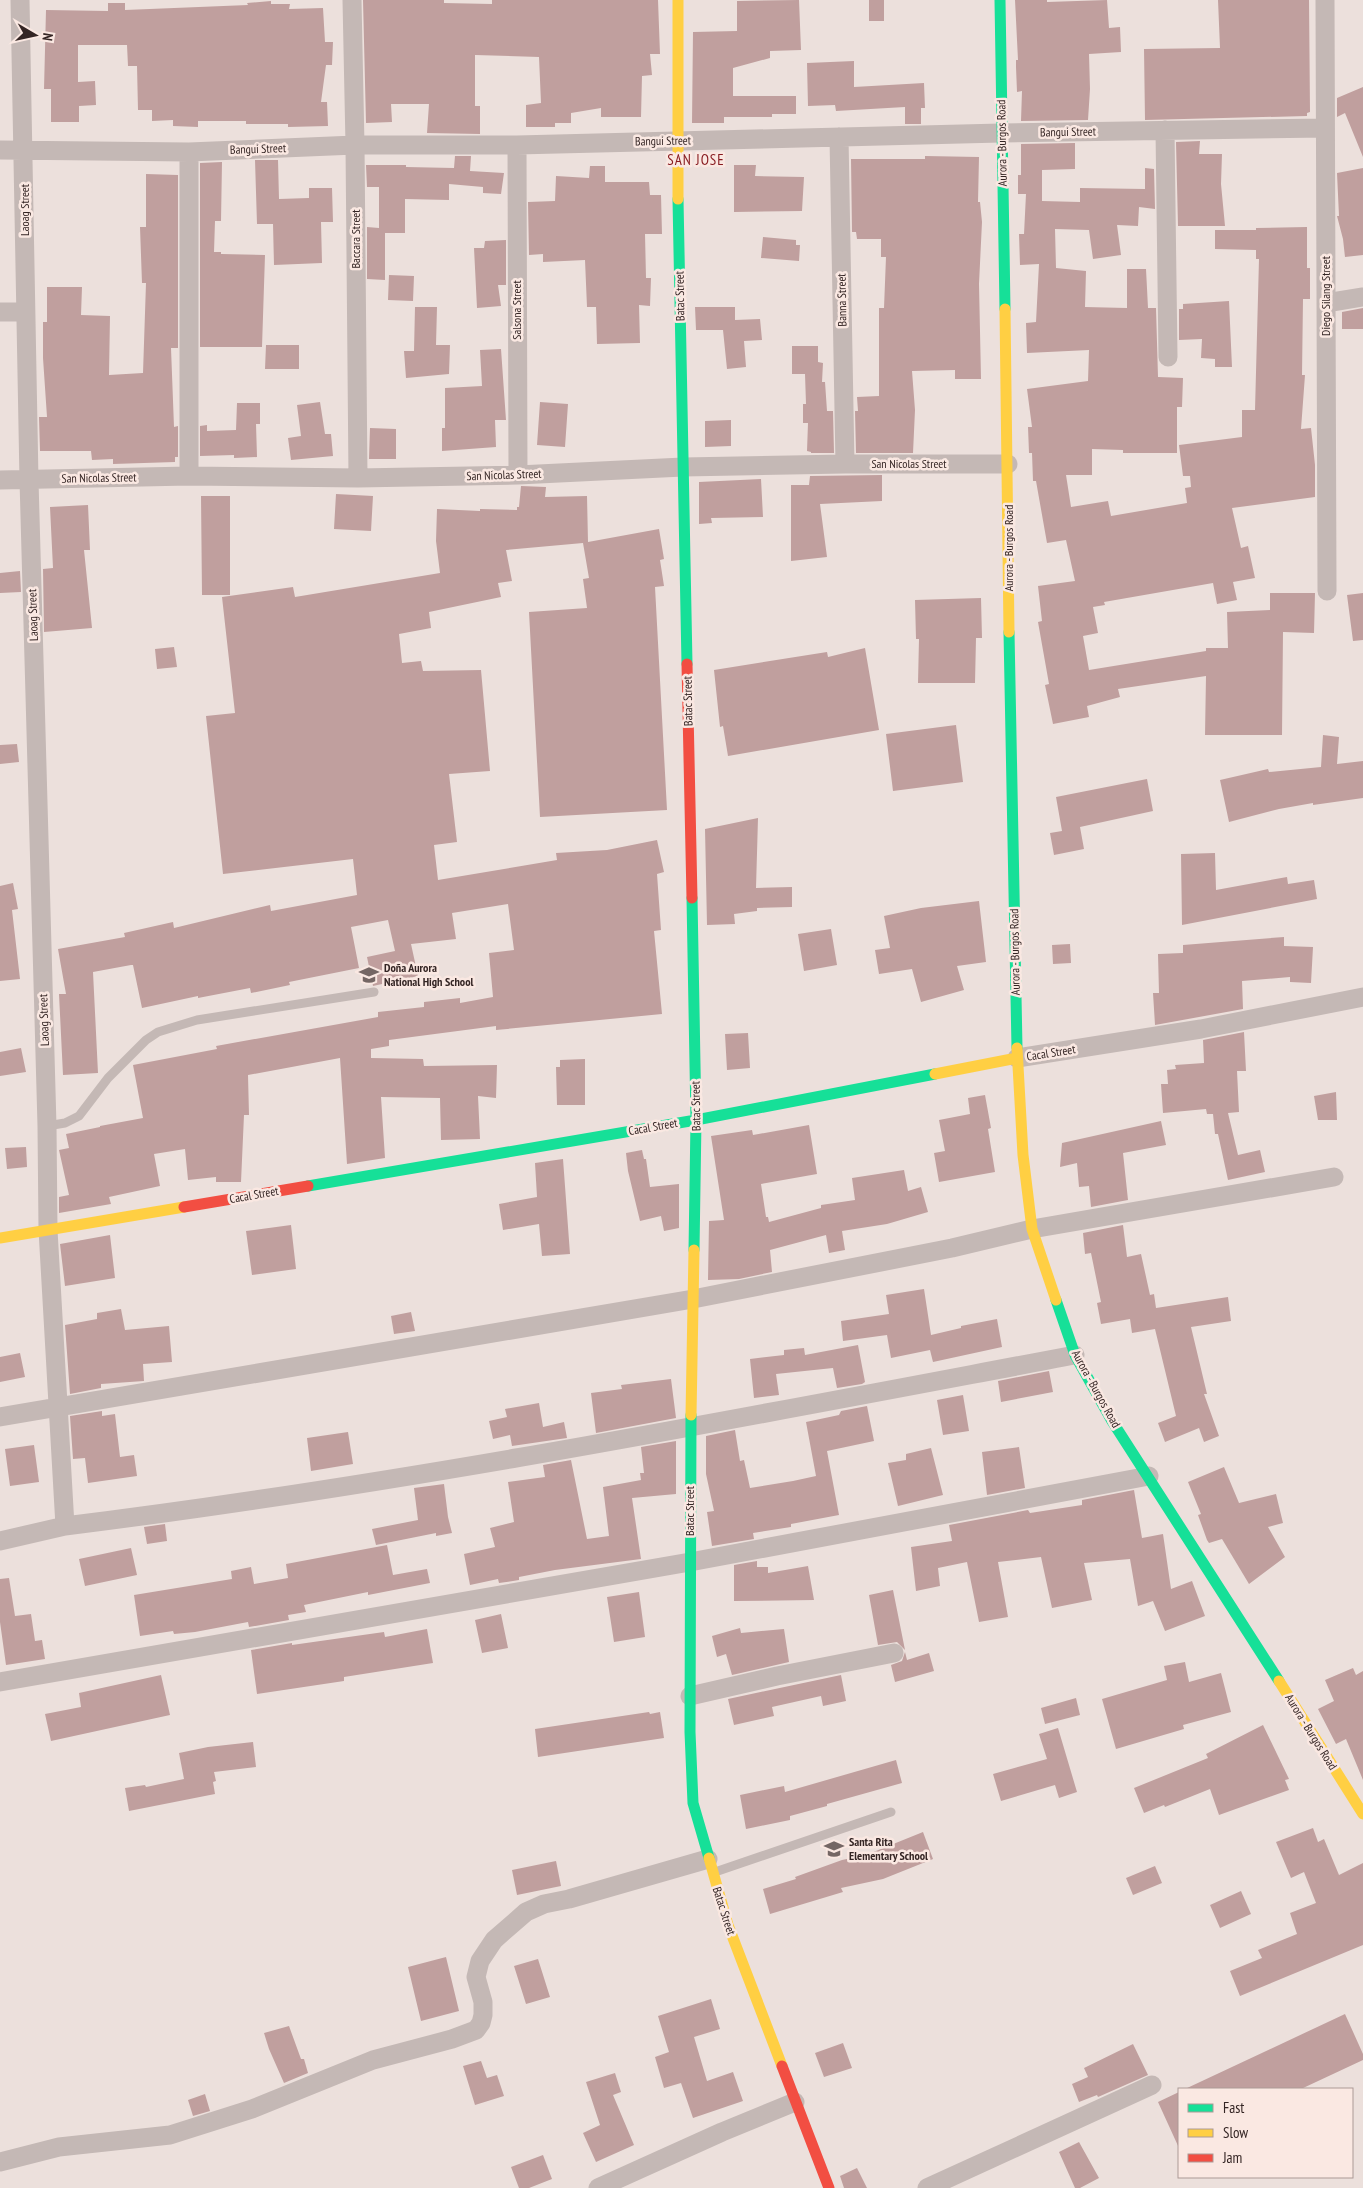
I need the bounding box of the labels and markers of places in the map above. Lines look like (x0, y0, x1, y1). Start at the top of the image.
place label: Doña Aurora National High School (384, 960, 473, 989)
school or university icon: Doña Aurora National High School (358, 964, 380, 986)
place label: Santa Rita Elementary School (849, 1834, 928, 1863)
school or university icon: Santa Rita Elementary School (823, 1838, 845, 1860)

